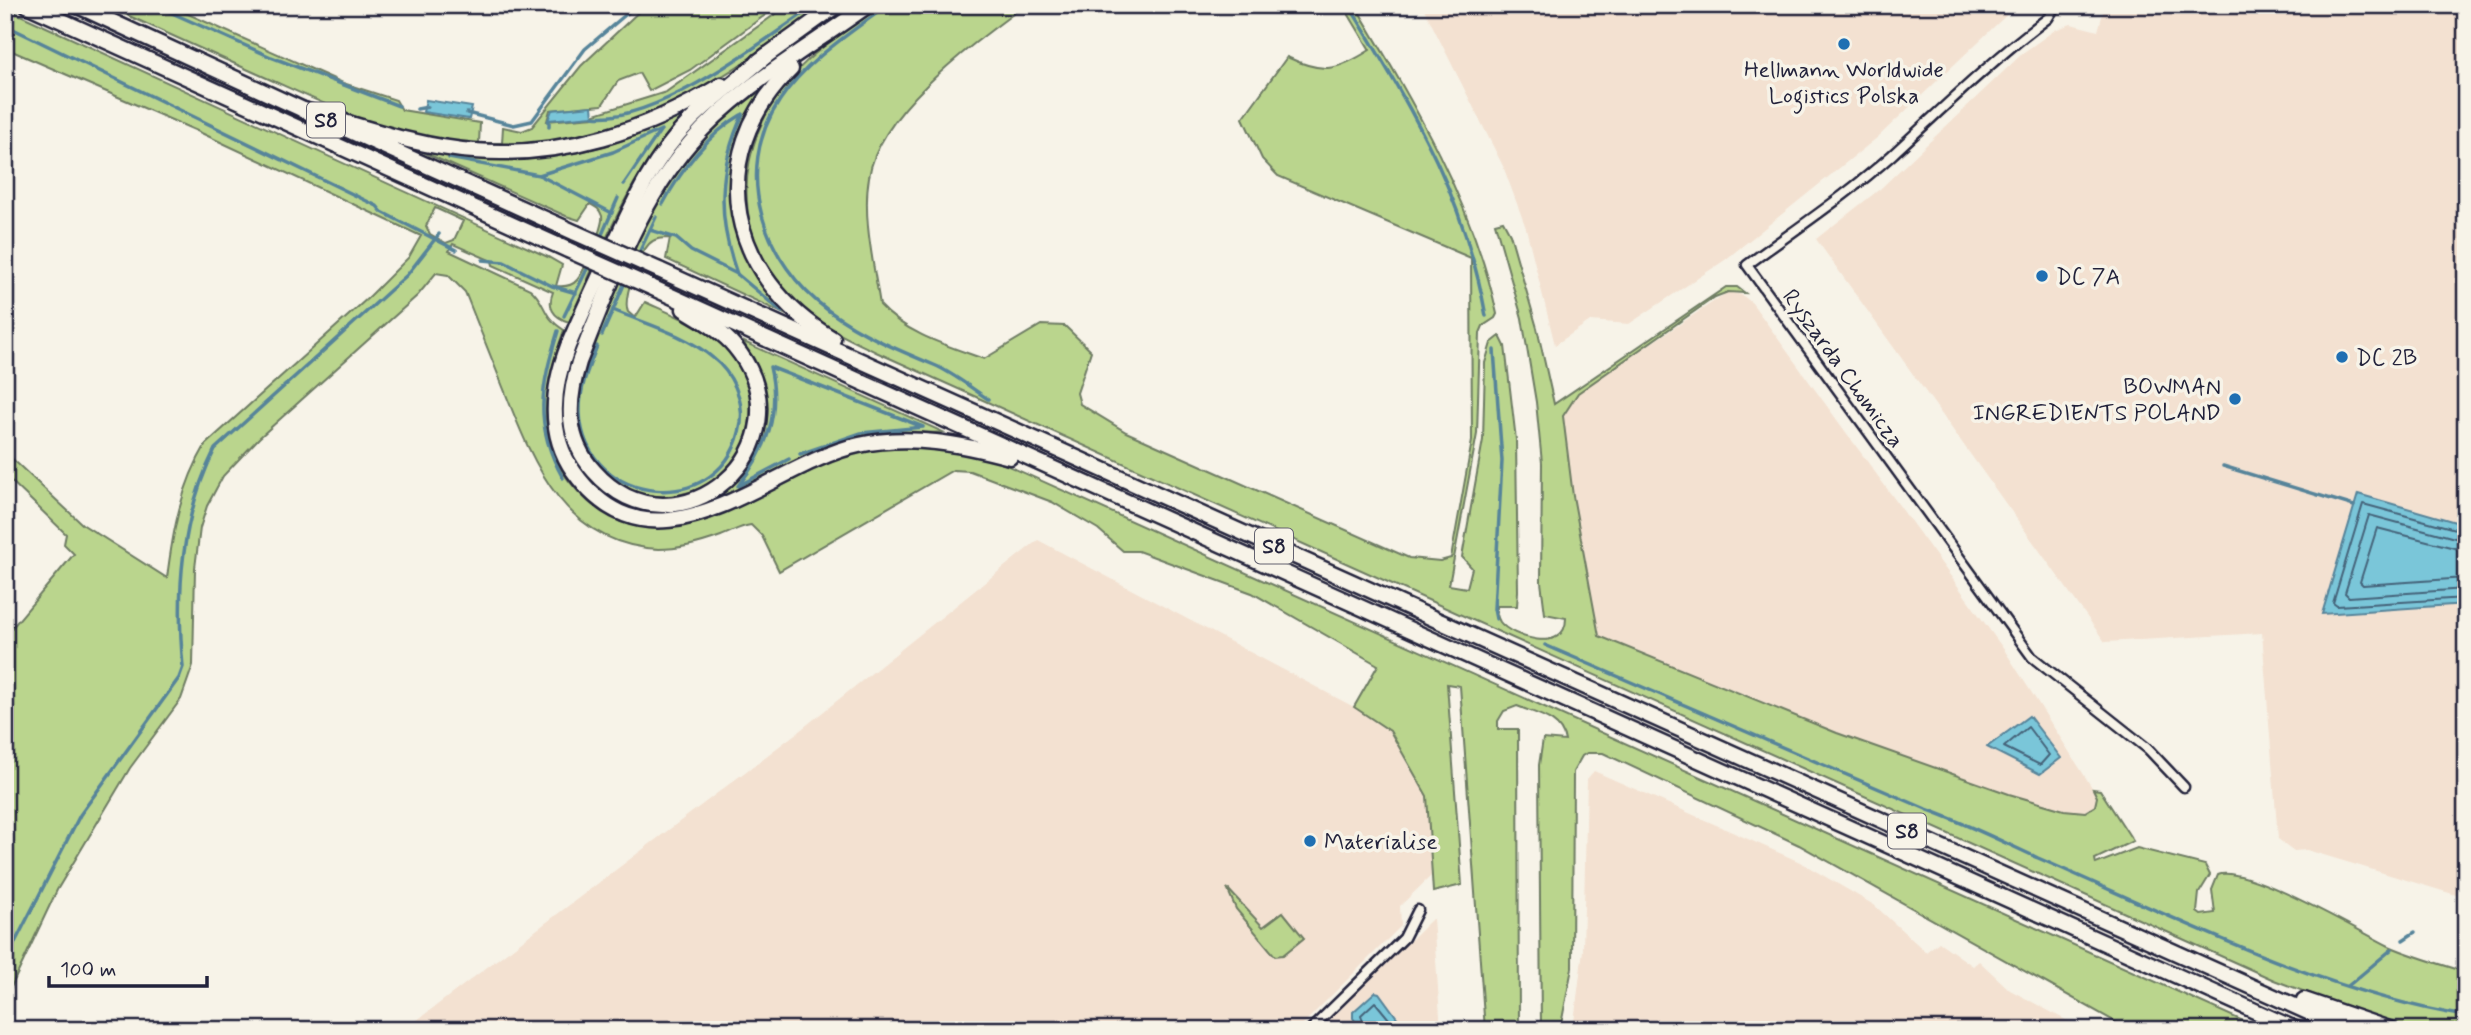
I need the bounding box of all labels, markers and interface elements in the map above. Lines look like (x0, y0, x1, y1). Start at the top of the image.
marker: Hellmann Worldwide Logistics Polska (1836, 36, 1852, 52)
place label: Hellmann Worldwide Logistics Polska (1744, 56, 1944, 114)
road number: S8 (307, 102, 345, 138)
place label: DC 7A (2056, 263, 2121, 293)
marker: DC 7A (2034, 268, 2050, 284)
street label: Ryszarda Chomicza (1775, 284, 1910, 455)
place label: DC 2B (2356, 344, 2417, 374)
marker: DC 2B (2334, 349, 2350, 365)
place label: BOWMAN INGREDIENTS POLAND (1973, 373, 2221, 429)
marker: BOWMAN INGREDIENTS POLAND (2227, 391, 2243, 407)
road number: S8 (1255, 528, 1293, 564)
road number: S8 (1888, 814, 1926, 848)
place label: Materialise (1324, 828, 1438, 858)
marker: Materialise (1302, 833, 1318, 849)
scale bar (49, 944, 206, 988)
text: 100 m (60, 956, 116, 984)

